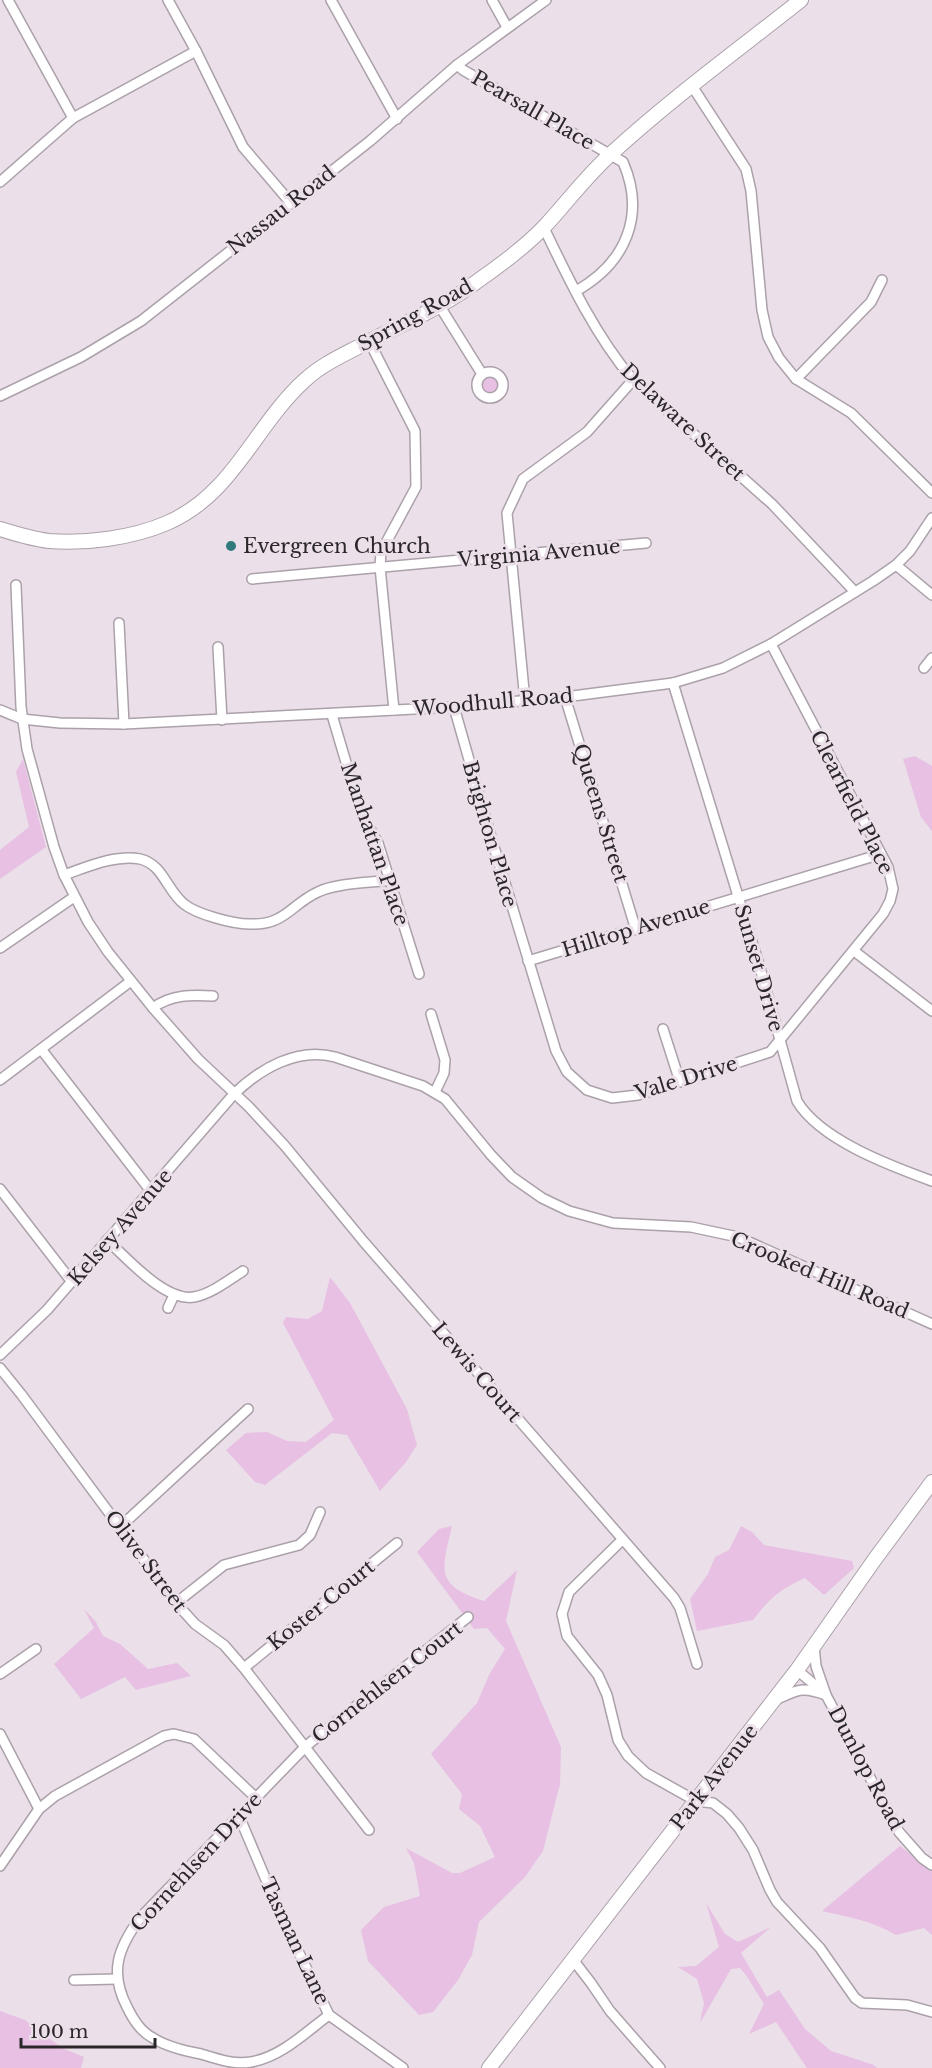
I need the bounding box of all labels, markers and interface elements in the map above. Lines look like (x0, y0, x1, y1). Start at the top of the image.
street label: Pearsall Place (467, 65, 599, 155)
street label: Nassau Road (222, 161, 340, 259)
street label: Spring Road (354, 274, 476, 356)
street label: Delaware Street (616, 358, 750, 486)
place label: Evergreen Church (243, 534, 431, 558)
street label: Virginia Avenue (456, 534, 621, 572)
marker: Evergreen Church (224, 539, 238, 553)
street label: Woodhull Road (411, 683, 574, 721)
street label: Clearfield Place (805, 726, 899, 878)
street label: Queens Street (568, 741, 634, 886)
street label: Brighton Place (458, 758, 522, 910)
street label: Manhattan Place (336, 759, 414, 929)
street label: Hilltop Avenue (559, 894, 713, 962)
street label: Sunset Drive (729, 902, 789, 1034)
street label: Vale Drive (631, 1051, 740, 1105)
street label: Kelsey Avenue (63, 1164, 177, 1290)
street label: Crooked Hill Road (727, 1227, 913, 1323)
street label: Lewis Court (427, 1317, 527, 1427)
street label: Olive Street (100, 1505, 192, 1617)
street label: Koster Court (263, 1554, 380, 1655)
street label: Cornehlsen Court (307, 1616, 467, 1748)
street label: Dunlop Road (823, 1702, 909, 1834)
street label: Park Avenue (665, 1719, 763, 1835)
street label: Cornehlsen Drive (125, 1787, 267, 1937)
street label: Tasman Lane (255, 1874, 335, 2008)
scale bar (21, 2011, 154, 2049)
text: 100 m (30, 2021, 88, 2043)

